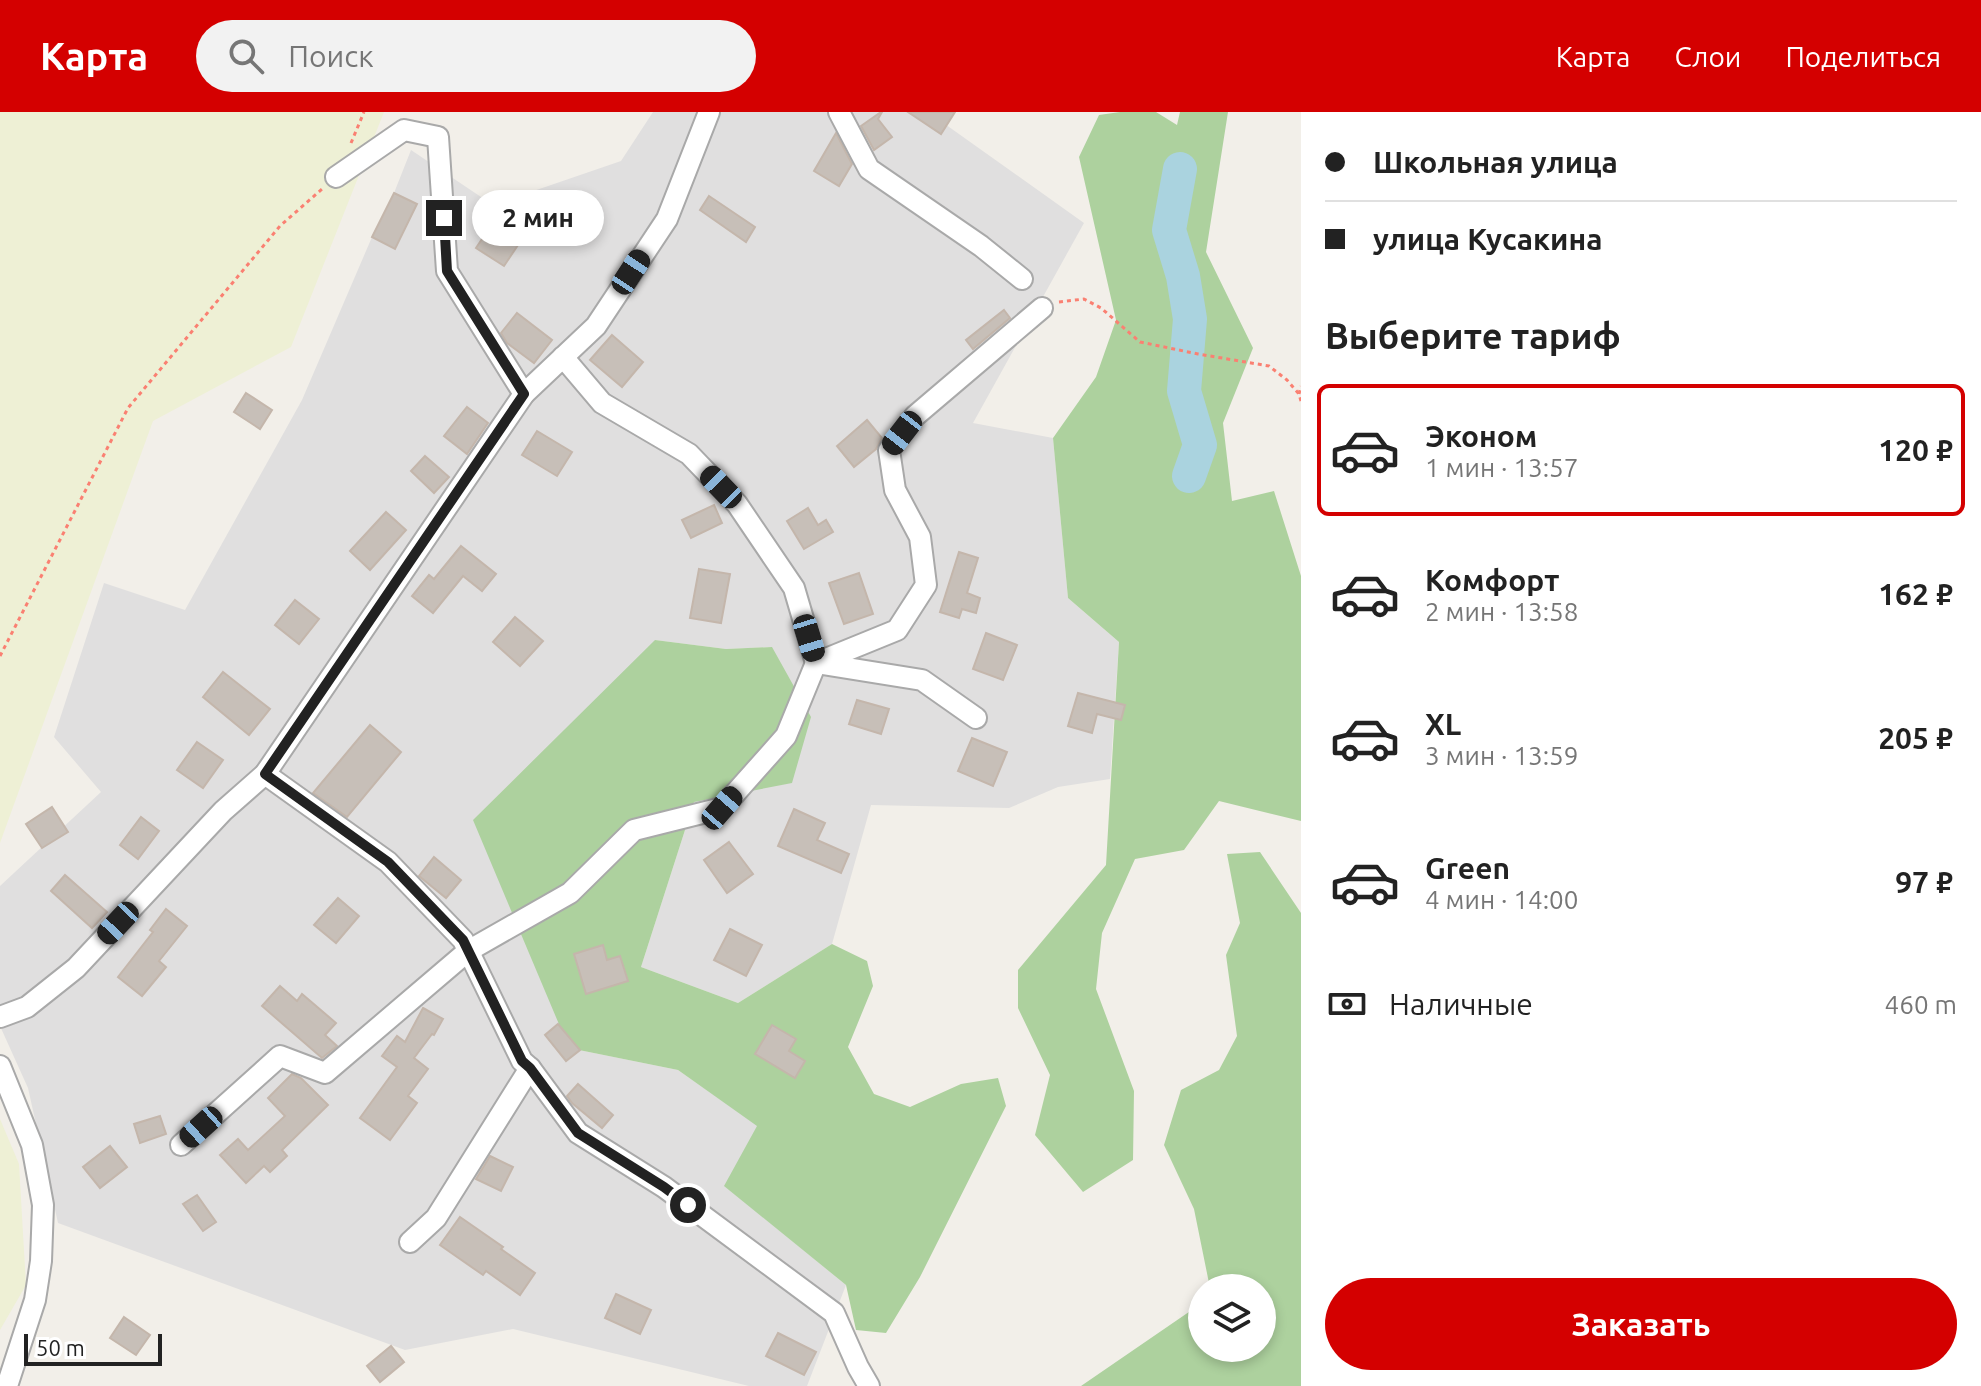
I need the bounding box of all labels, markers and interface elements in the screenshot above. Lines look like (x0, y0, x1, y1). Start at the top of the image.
search box (196, 20, 756, 92)
icon: search (224, 34, 268, 78)
text: Карта (40, 35, 148, 77)
text: Поиск (288, 39, 374, 73)
text: Карта (1556, 41, 1630, 72)
text: Слои (1674, 41, 1741, 72)
text: Поделиться (1785, 41, 1941, 72)
text: Школьная улица (1373, 145, 1618, 179)
callout: 2 мин (472, 190, 604, 246)
route end (426, 200, 462, 236)
text: 2 мин (502, 203, 574, 232)
text: улица Кусакина (1373, 222, 1602, 256)
car (608, 245, 654, 299)
text: Выберите тариф (1325, 315, 1621, 356)
car (878, 407, 926, 459)
icon: car (1329, 414, 1401, 486)
text: Эконом (1425, 419, 1537, 453)
text: 120 ₽ (1878, 433, 1953, 467)
text: 1 мин · 13:57 (1425, 453, 1578, 482)
car (696, 461, 746, 513)
icon: car (1329, 558, 1401, 630)
text: Комфорт (1425, 563, 1559, 597)
text: 162 ₽ (1878, 577, 1953, 611)
text: 2 мин · 13:58 (1425, 597, 1578, 626)
car (791, 612, 827, 664)
icon: car (1329, 702, 1401, 774)
text: XL (1425, 707, 1461, 741)
text: 205 ₽ (1878, 721, 1953, 755)
text: 3 мин · 13:59 (1425, 741, 1578, 770)
car (697, 782, 747, 834)
icon: car (1329, 846, 1401, 918)
text: Green (1425, 851, 1510, 885)
text: 97 ₽ (1895, 865, 1953, 899)
text: 4 мин · 14:00 (1425, 885, 1578, 914)
car (93, 897, 143, 949)
icon: cash (1325, 982, 1369, 1026)
text: Наличные (1389, 987, 1533, 1021)
text: 460 m (1885, 990, 1957, 1019)
car (175, 1102, 227, 1152)
route start (670, 1187, 706, 1223)
map controls (1188, 1274, 1276, 1362)
button: layers (1188, 1274, 1276, 1362)
button: Заказать (1325, 1278, 1957, 1370)
scale bar (24, 1330, 162, 1366)
text: 50 m (36, 1335, 85, 1360)

